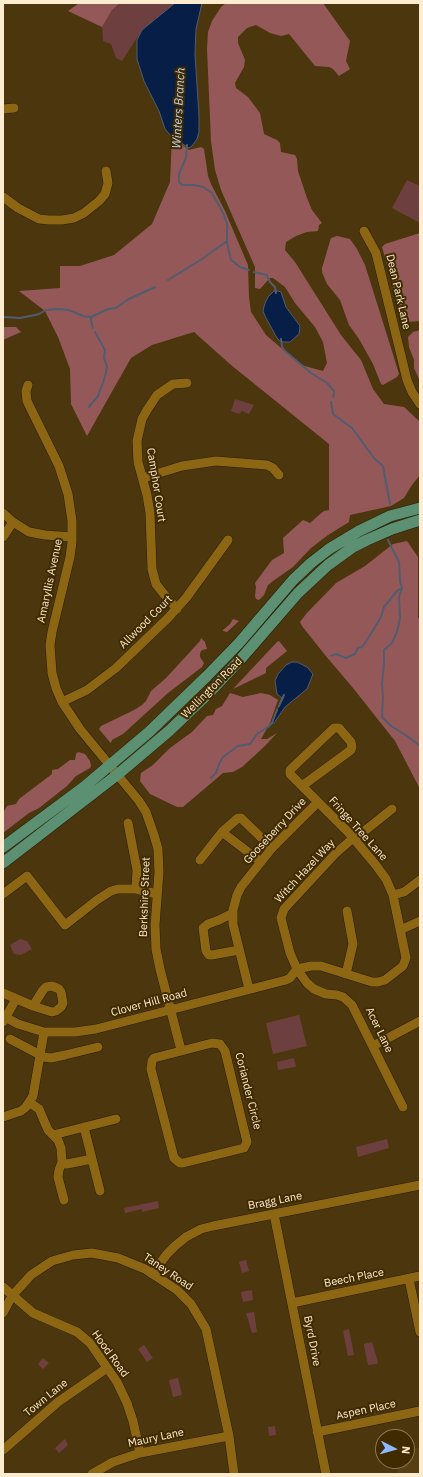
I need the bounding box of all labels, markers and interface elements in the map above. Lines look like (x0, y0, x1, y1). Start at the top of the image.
water label: Winters Branch (170, 67, 188, 149)
street label: Dean Park Lane (383, 253, 413, 331)
street label: Camphor Court (144, 447, 168, 523)
street label: Amaryllis Avenue (35, 538, 65, 624)
street label: Allwood Court (117, 593, 175, 651)
street label: Wellington Road (179, 655, 245, 721)
street label: Fringe Tree Lane (326, 794, 390, 864)
street label: Gooseberry Drive (241, 795, 309, 867)
street label: Witch Hazel Way (272, 837, 338, 905)
street label: Berkshire Street (137, 857, 153, 937)
street label: Clover Hill Road (110, 987, 188, 1019)
street label: Acer Lane (362, 1005, 396, 1055)
street label: Coriander Circle (232, 1051, 264, 1131)
street label: Bragg Lane (247, 1189, 303, 1213)
street label: Taney Road (141, 1251, 195, 1293)
street label: Beech Place (323, 1266, 385, 1290)
street label: Byrd Drive (301, 1315, 323, 1367)
street label: Hood Road (89, 1328, 131, 1380)
street label: Town Lane (21, 1376, 71, 1420)
street label: Aspen Place (335, 1397, 397, 1423)
street label: Maury Lane (127, 1426, 185, 1450)
north arrow (375, 1429, 415, 1469)
text: N (399, 1445, 413, 1455)

